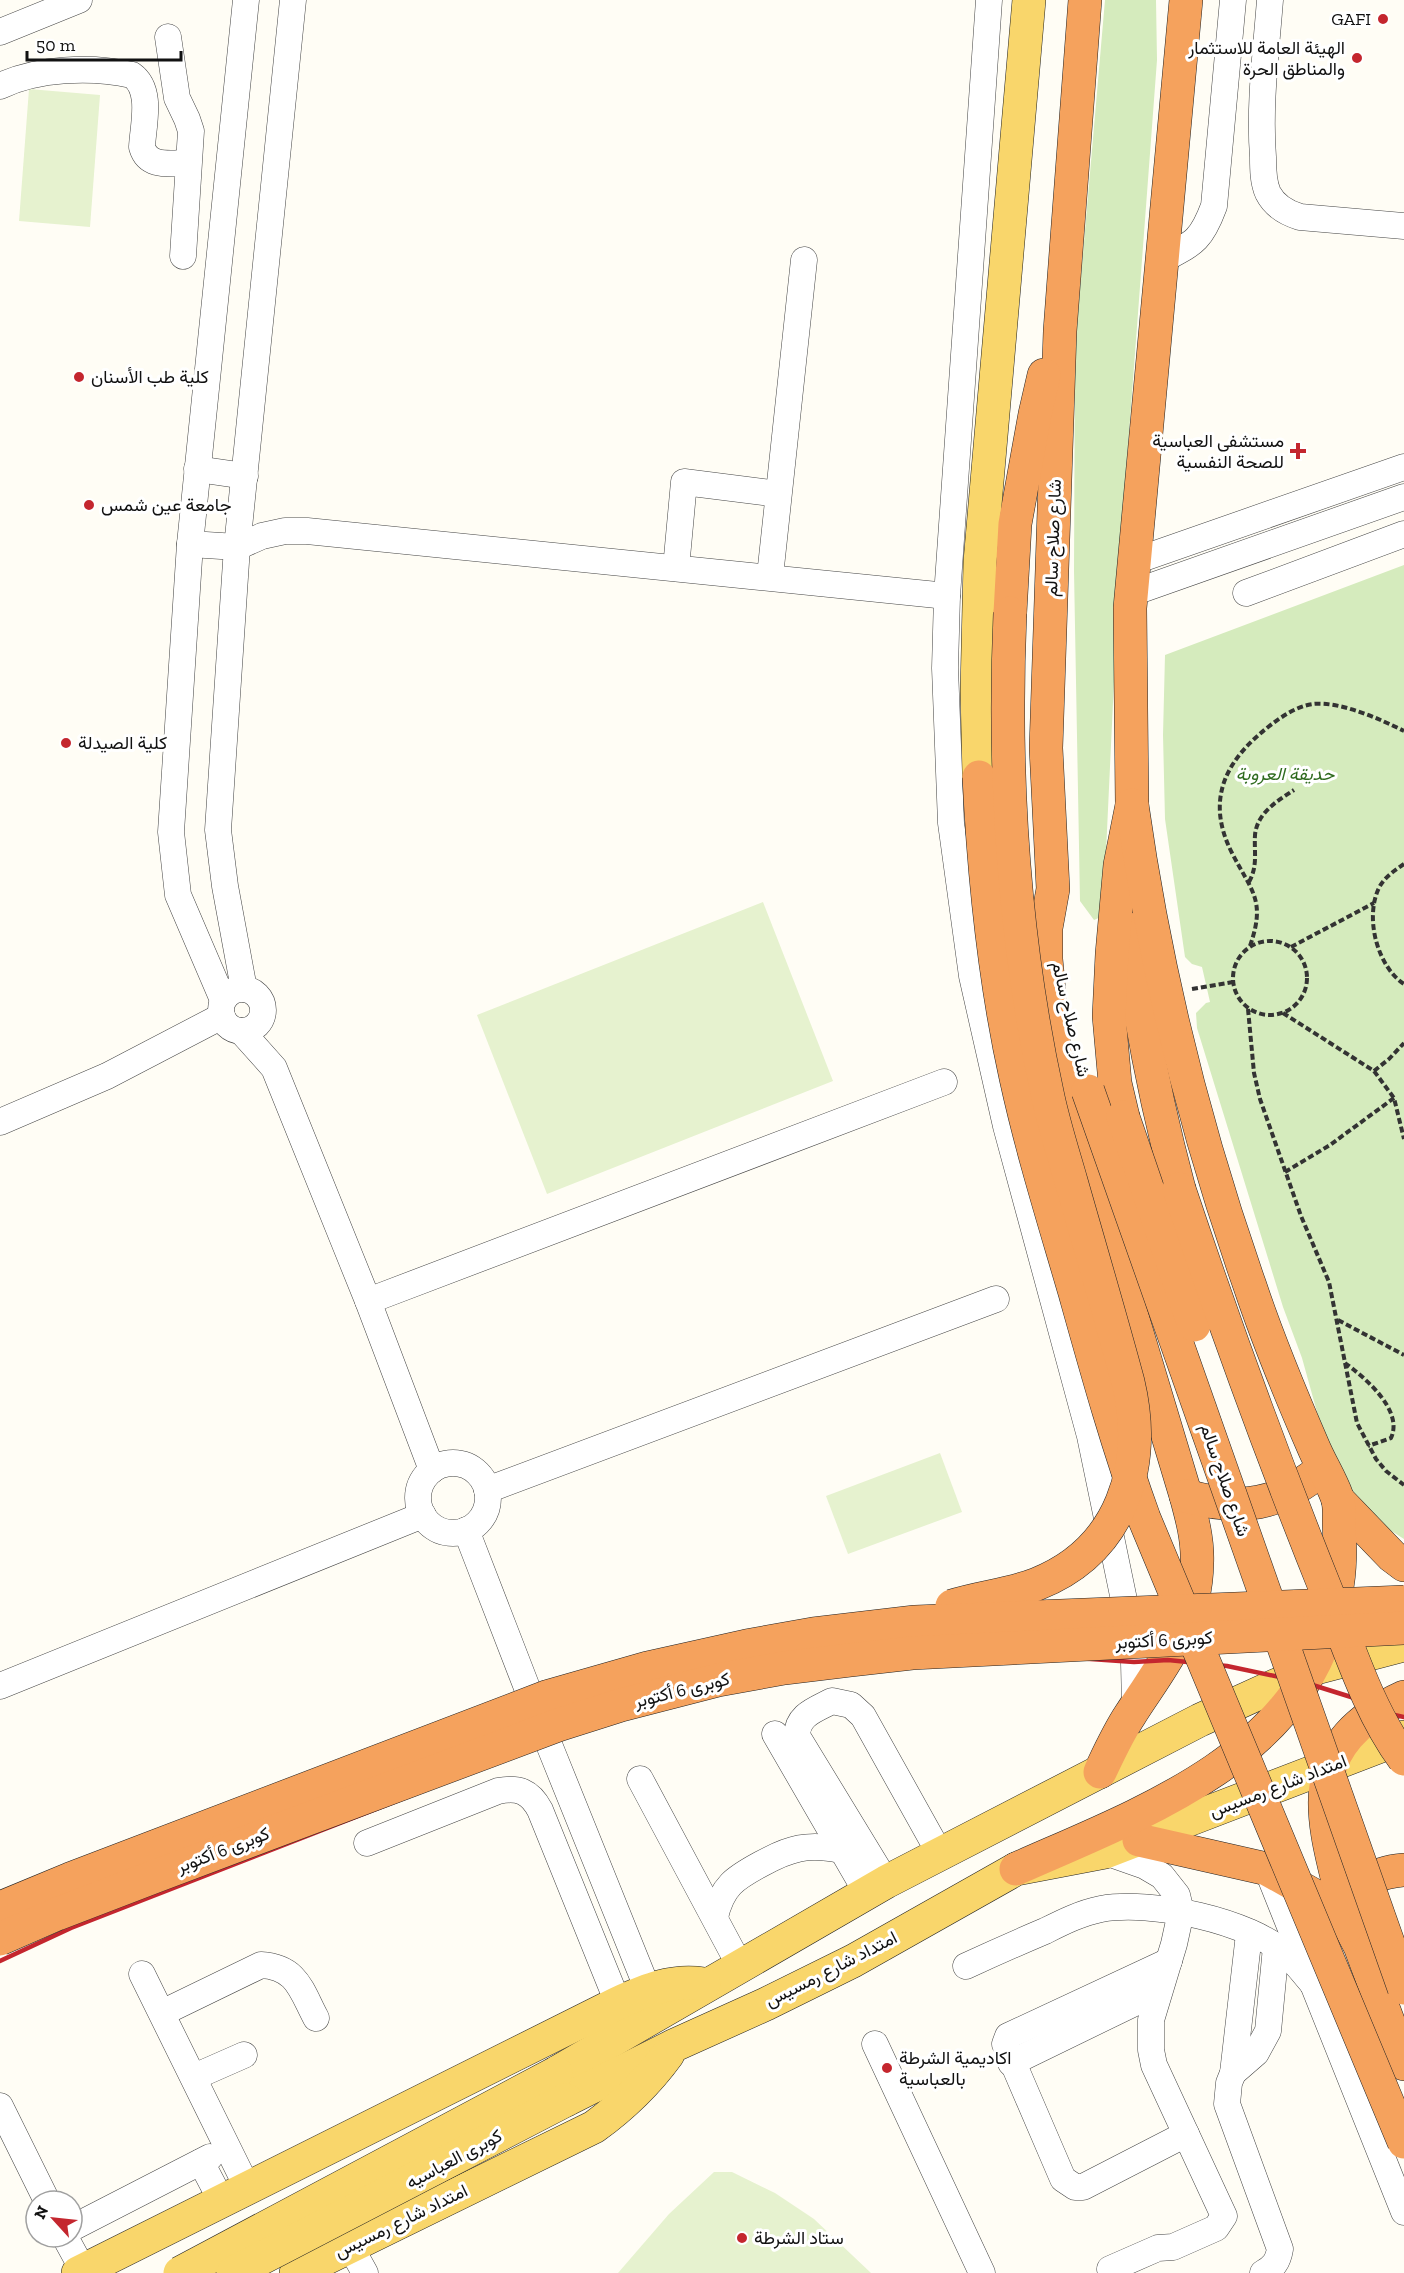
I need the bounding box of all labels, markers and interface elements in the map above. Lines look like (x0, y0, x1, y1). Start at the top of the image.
place label: GAFI (1331, 8, 1371, 30)
marker: GAFI (1376, 12, 1390, 26)
scale bar (27, 24, 182, 62)
text: 50 m (36, 34, 76, 56)
place label: الهيئة العامة للاستثمار والمناطق الحرة (1187, 37, 1345, 80)
marker: الهيئة العامة للاستثمار والمناطق الحرة (1350, 51, 1364, 65)
place label: كلية طب الأسنان (91, 366, 209, 388)
marker: كلية طب الأسنان (72, 370, 86, 384)
place label: مستشفى العباسية للصحة النفسية (1152, 430, 1284, 473)
marker: مستشفى العباسية للصحة النفسية (1289, 442, 1307, 460)
street label: شارع صلاح سالم (1040, 479, 1067, 597)
place label: جامعة عين شمس (101, 494, 231, 516)
marker: جامعة عين شمس (82, 498, 96, 512)
place label: كلية الصيدلة (78, 732, 167, 754)
marker: كلية الصيدلة (59, 736, 73, 750)
park label: حديقة العروبة (1236, 763, 1335, 785)
street label: شارع صلاح سالم (1046, 959, 1095, 1079)
street label: شارع صلاح سالم (1194, 1421, 1255, 1540)
street label: كوبرى 6 أكتوبر (1114, 1626, 1213, 1654)
street label: كوبرى 6 أكتوبر (631, 1668, 732, 1713)
street label: امتداد شارع رمسيس (1206, 1750, 1350, 1823)
street label: كوبرى 6 أكتوبر (173, 1822, 273, 1878)
street label: امتداد شارع رمسيس (761, 1926, 901, 2013)
place label: اكاديمية الشرطة بالعباسية (899, 2047, 1012, 2090)
marker: اكاديمية الشرطة بالعباسية (880, 2061, 894, 2075)
street label: كوبرى العباسيه (402, 2124, 506, 2194)
street label: امتداد شارع رمسيس (331, 2179, 472, 2264)
north arrow (24, 2189, 84, 2249)
text: N (30, 2203, 52, 2222)
place label: ستاد الشرطة (754, 2227, 844, 2249)
marker: ستاد الشرطة (735, 2231, 749, 2245)

